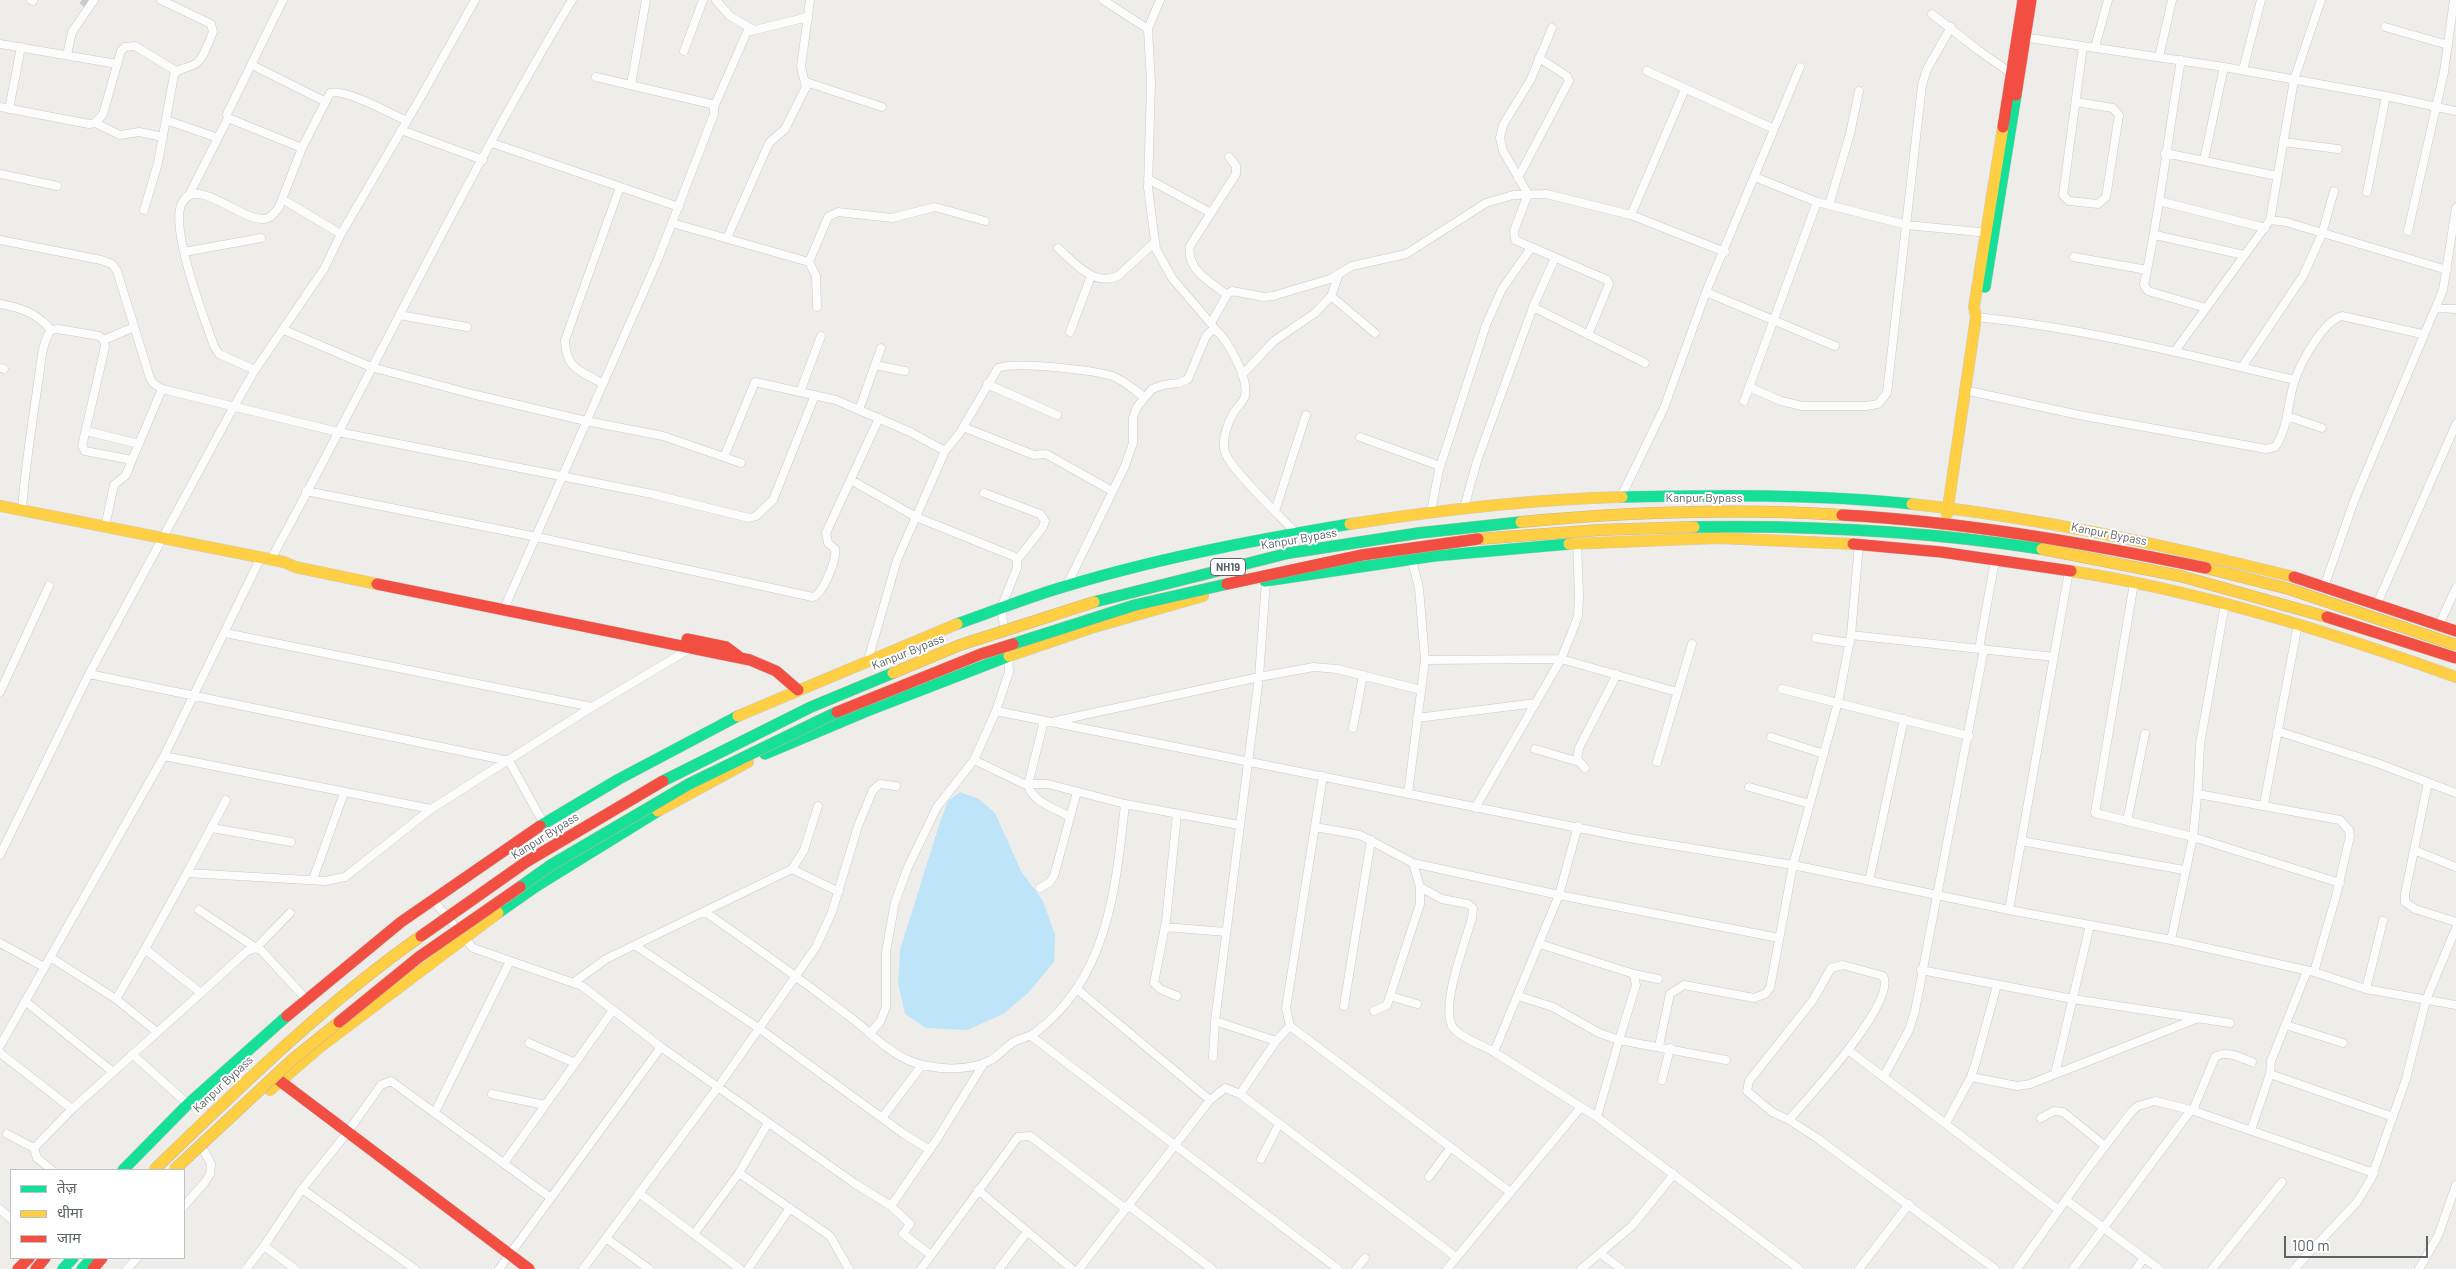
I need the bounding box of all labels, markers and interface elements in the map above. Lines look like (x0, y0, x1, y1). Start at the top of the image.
street label: Kanpur Bypass (1666, 491, 1742, 505)
street label: Kanpur Bypass (2070, 520, 2148, 548)
street label: Kanpur Bypass (1260, 525, 1338, 553)
road number: NH19 (1210, 558, 1246, 576)
street label: Kanpur Bypass (870, 631, 946, 673)
street label: Kanpur Bypass (509, 810, 581, 862)
street label: Kanpur Bypass (190, 1053, 256, 1115)
legend (10, 1169, 185, 1259)
text: तेज़ (57, 1178, 77, 1196)
text: धीमा (57, 1203, 83, 1221)
scale bar (2286, 1226, 2430, 1258)
text: जाम (57, 1228, 81, 1246)
text: 100 m (2292, 1236, 2330, 1254)

